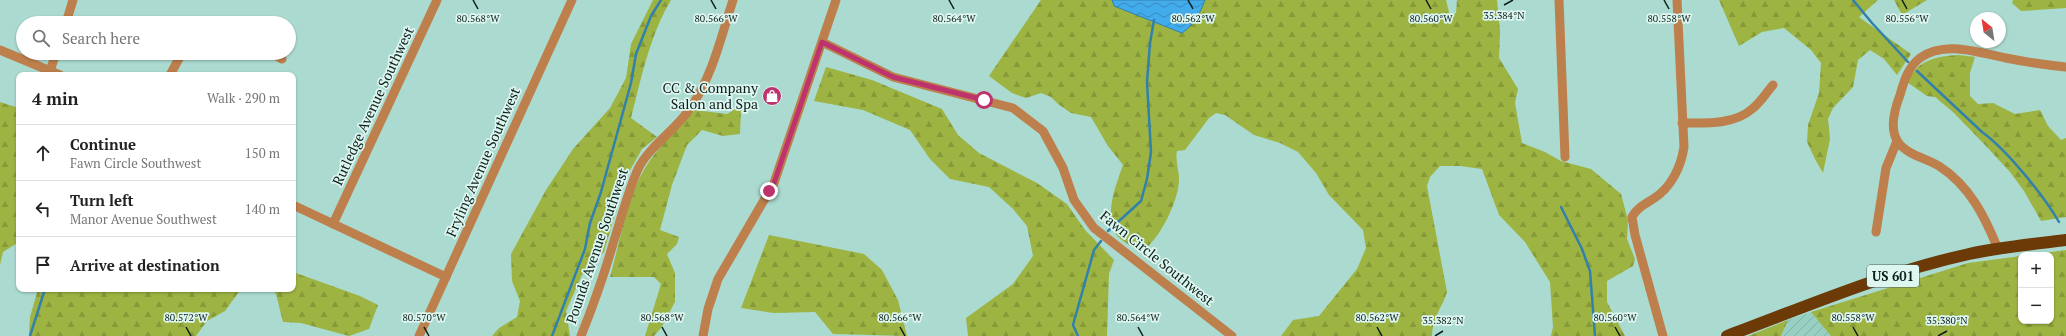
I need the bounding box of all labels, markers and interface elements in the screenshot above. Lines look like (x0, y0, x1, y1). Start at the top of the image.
text: 35.384°N (1484, 9, 1525, 22)
text: 80.568°W (456, 12, 500, 25)
text: 80.566°W (694, 12, 738, 25)
text: 80.564°W (932, 12, 976, 25)
text: 80.562°W (1171, 12, 1215, 25)
text: 80.560°W (1409, 12, 1453, 25)
text: 80.558°W (1647, 12, 1691, 25)
text: 80.556°W (1885, 12, 1929, 25)
north arrow (1970, 12, 2006, 48)
search box (16, 16, 296, 60)
street label: Rutledge Avenue Southwest (327, 23, 418, 188)
icon: search (30, 27, 52, 49)
text: Search here (62, 28, 140, 48)
place label: CC & Company Salon and Spa (662, 78, 759, 113)
street label: Fryling Avenue Southwest (441, 83, 524, 240)
shop icon: CC & Company Salon and Spa (761, 85, 783, 107)
text: 4 min (32, 87, 79, 110)
text: Walk · 290 m (207, 89, 280, 107)
route start (975, 91, 993, 109)
text: Continue (70, 134, 136, 154)
icon: ahead (32, 142, 54, 164)
text: 150 m (245, 144, 280, 162)
text: Fawn Circle Southwest (70, 154, 201, 172)
street label: Pounds Avenue Southwest (561, 165, 632, 326)
route end (760, 182, 778, 200)
text: Turn left (70, 190, 134, 210)
icon: left (32, 198, 54, 220)
text: 140 m (245, 200, 280, 218)
street label: Fawn Circle Southwest (1096, 206, 1219, 310)
text: Manor Avenue Southwest (70, 210, 217, 228)
map controls (2018, 252, 2054, 324)
button: + (2018, 252, 2054, 288)
icon: arrive (32, 254, 54, 276)
text: Arrive at destination (70, 255, 220, 275)
road number: US 601 (1867, 265, 1919, 287)
button: − (2018, 288, 2054, 324)
text: 80.572°W (164, 311, 208, 324)
text: 80.570°W (402, 311, 446, 324)
text: 80.568°W (640, 311, 684, 324)
text: 80.566°W (878, 311, 922, 324)
text: 80.564°W (1116, 311, 1160, 324)
text: 80.562°W (1355, 311, 1399, 324)
text: 80.560°W (1593, 311, 1637, 324)
text: 80.558°W (1831, 311, 1875, 324)
text: 35.382°N (1423, 314, 1464, 327)
text: 35.380°N (1927, 314, 1968, 327)

